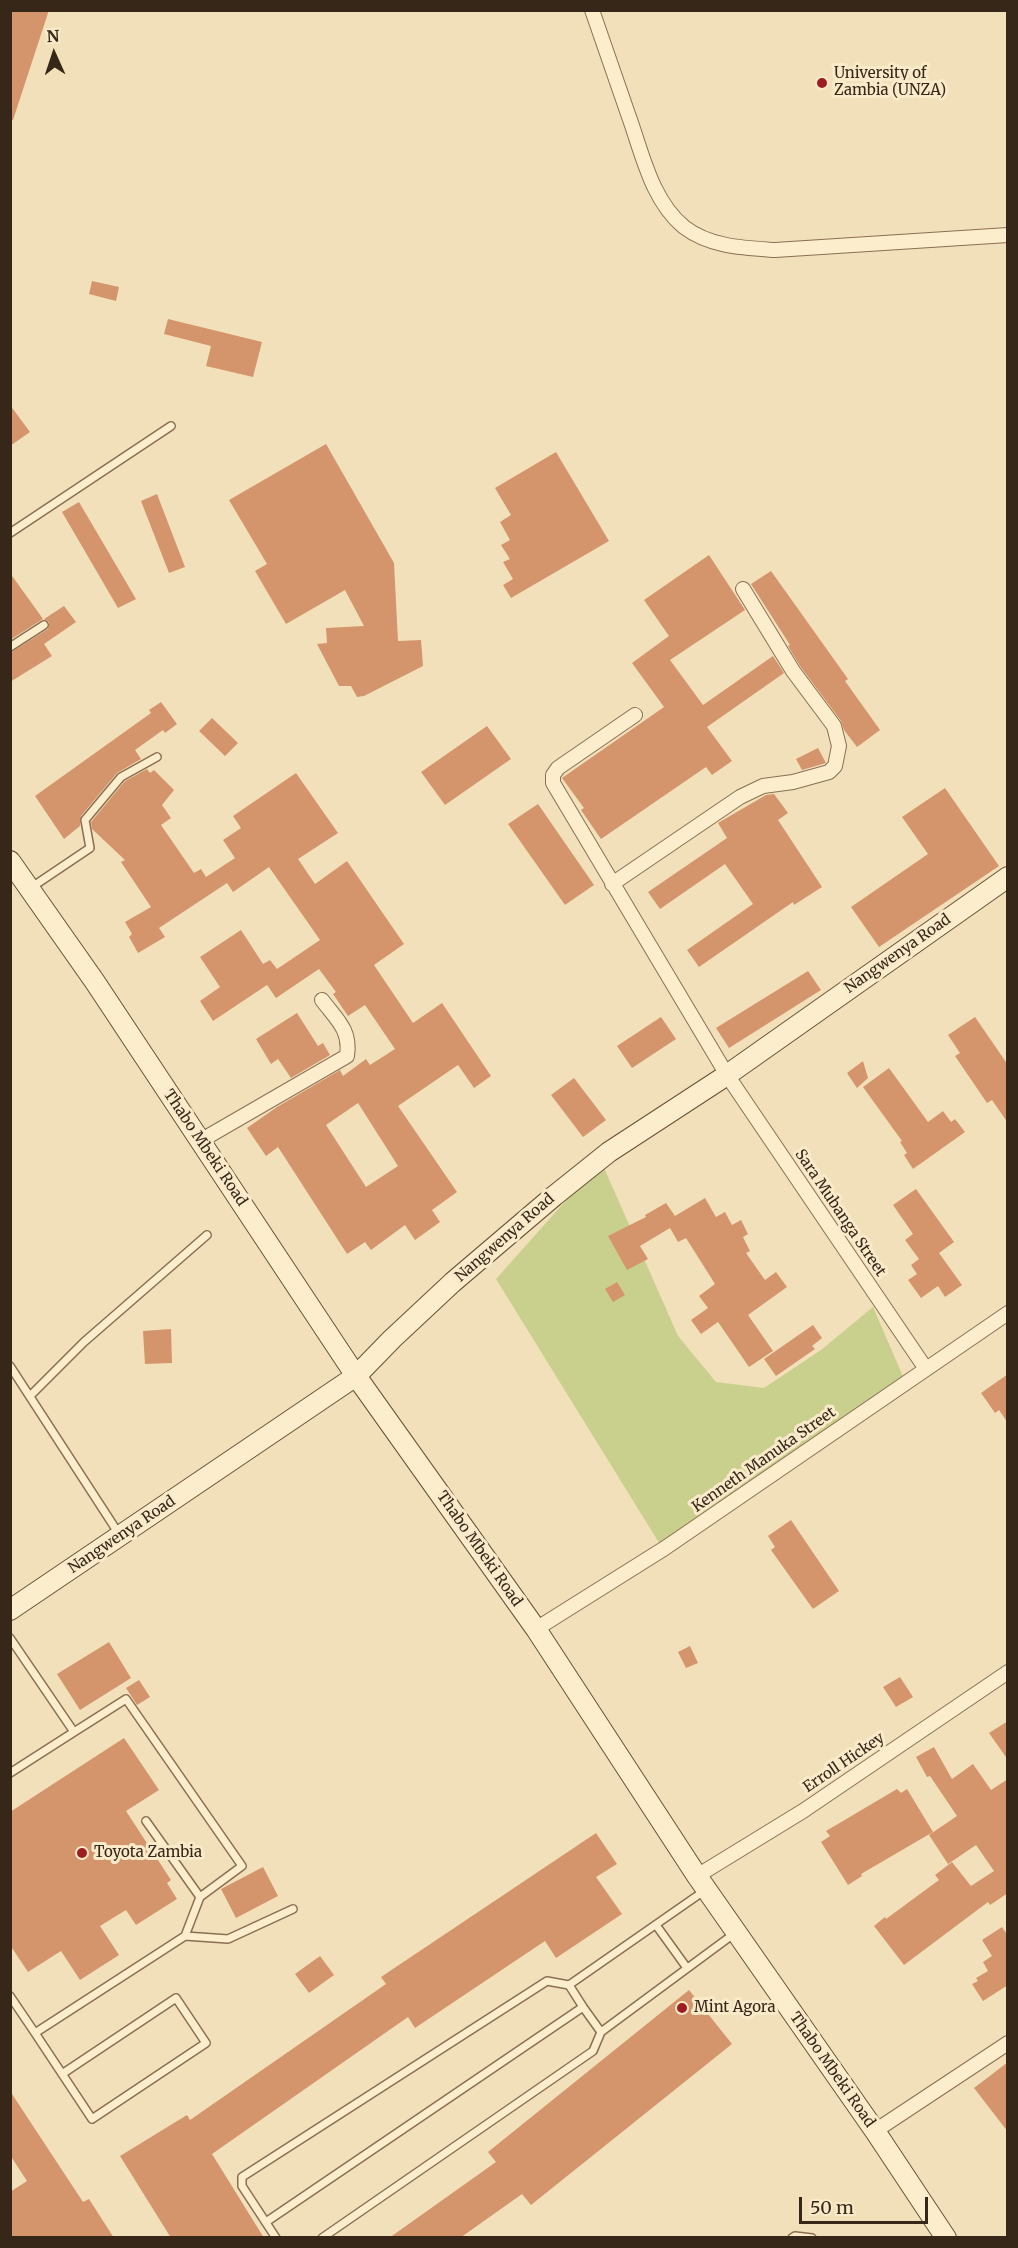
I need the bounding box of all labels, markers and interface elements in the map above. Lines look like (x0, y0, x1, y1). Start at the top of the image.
north arrow (24, 24, 84, 84)
text: N (46, 26, 60, 46)
place label: University of Zambia (UNZA) (834, 65, 946, 100)
marker: University of Zambia (UNZA) (815, 76, 829, 90)
street label: Nangwenya Road (842, 911, 954, 997)
street label: Thabo Mbeki Road (159, 1086, 251, 1210)
street label: Sara Mubanga Street (791, 1146, 889, 1280)
street label: Nangwenya Road (452, 1190, 558, 1286)
street label: Kenneth Manuka Street (689, 1404, 839, 1516)
street label: Thabo Mbeki Road (433, 1488, 525, 1610)
street label: Nangwenya Road (65, 1492, 179, 1578)
street label: Erroll Hickey (800, 1729, 888, 1797)
place label: Toyota Zambia (94, 1844, 202, 1862)
marker: Toyota Zambia (75, 1846, 89, 1860)
place label: Mint Agora (694, 1999, 776, 2017)
marker: Mint Agora (675, 2001, 689, 2015)
street label: Thabo Mbeki Road (786, 2009, 878, 2131)
scale bar (802, 2185, 931, 2223)
text: 50 m (810, 2196, 854, 2219)

